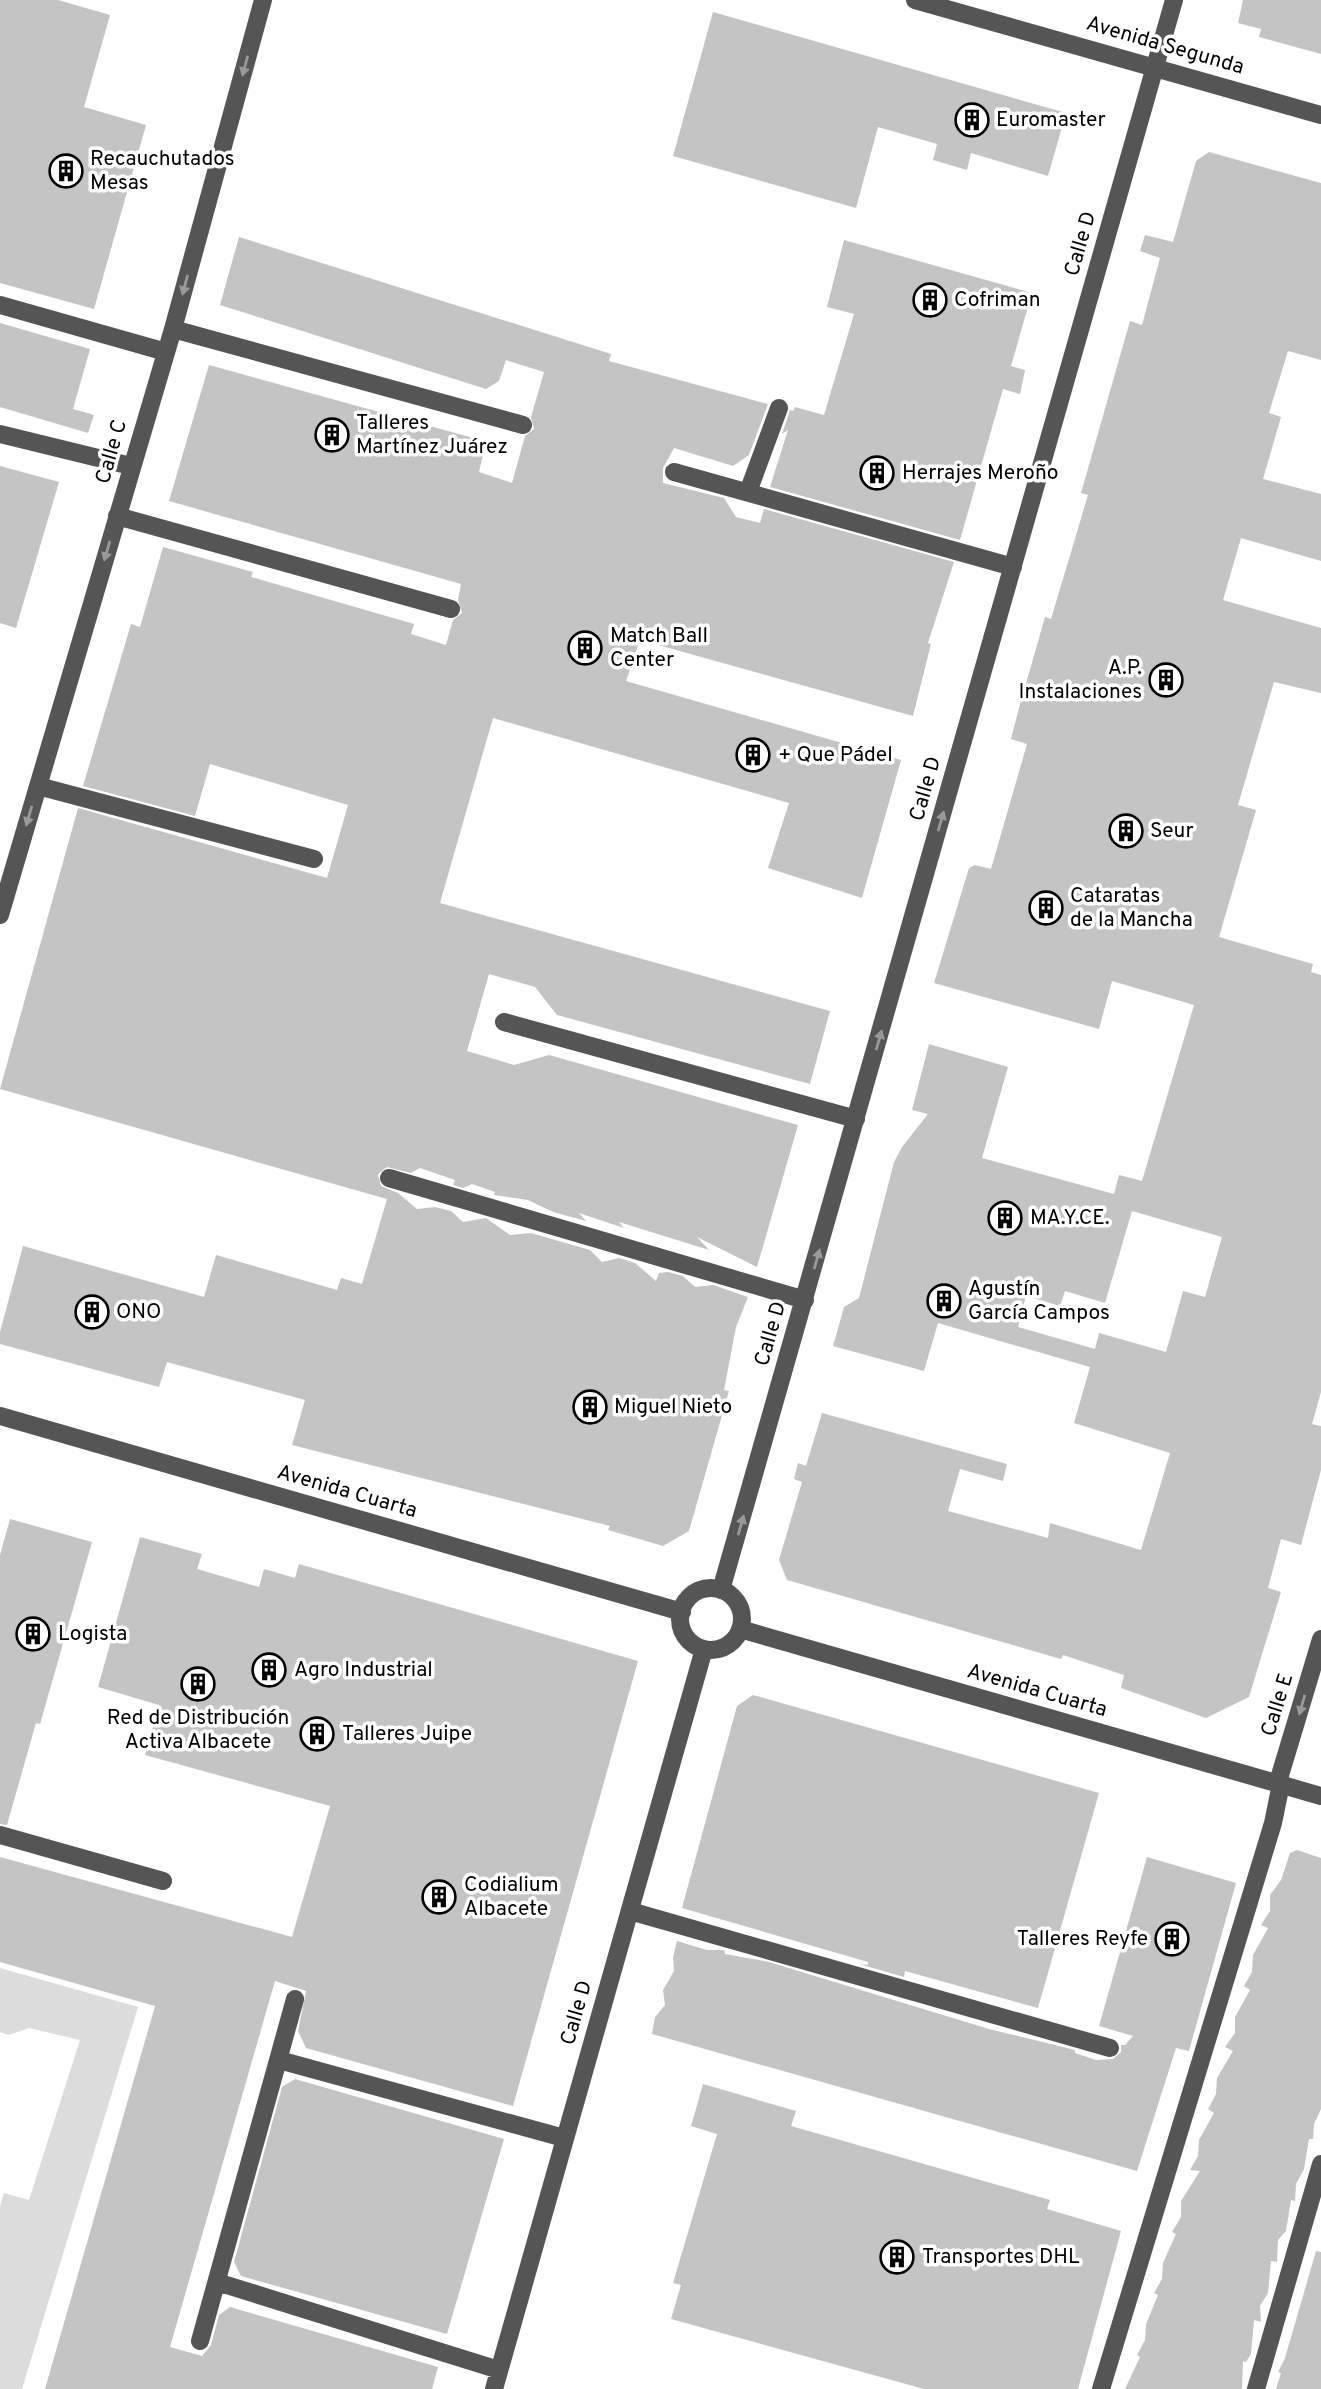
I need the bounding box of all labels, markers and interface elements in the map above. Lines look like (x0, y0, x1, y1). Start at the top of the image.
street label: Avenida Segunda (1083, 11, 1247, 81)
one-way arrow (239, 55, 250, 77)
building icon: Euromaster (953, 101, 991, 139)
place label: Euromaster (996, 107, 1106, 134)
place label: Recauchutados Mesas (90, 146, 235, 197)
building icon: Recauchutados Mesas (47, 152, 85, 190)
street label: Calle D (1059, 208, 1103, 280)
one-way arrow (179, 275, 190, 297)
building icon: Cofriman (911, 281, 949, 319)
place label: Cofriman (954, 287, 1041, 314)
place label: Talleres Martínez Juárez (356, 410, 508, 461)
building icon: Talleres Martínez Juárez (313, 416, 351, 454)
street label: Calle C (90, 417, 134, 487)
building icon: Herrajes Meroño (858, 454, 896, 492)
place label: Herrajes Meroño (902, 460, 1058, 487)
one-way arrow (102, 540, 112, 561)
place label: Match Ball Center (610, 623, 708, 674)
building icon: Match Ball Center (566, 629, 604, 667)
place label: A.P. Instalaciones (1018, 655, 1142, 706)
building icon: A.P. Instalaciones (1147, 661, 1185, 699)
building icon: + Que Pádel (734, 736, 772, 774)
place label: + Que Pádel (778, 742, 893, 769)
street label: Calle D (904, 753, 948, 825)
one-way arrow (24, 806, 34, 827)
one-way arrow (936, 810, 946, 831)
building icon: Seur (1107, 812, 1145, 850)
place label: Seur (1150, 818, 1194, 845)
place label: Cataratas de la Mancha (1070, 883, 1193, 934)
building icon: Cataratas de la Mancha (1027, 889, 1065, 927)
one-way arrow (874, 1029, 884, 1050)
building icon: MA.Y.CE. (986, 1199, 1024, 1237)
place label: MA.Y.CE. (1030, 1205, 1110, 1232)
one-way arrow (812, 1248, 822, 1269)
place label: Agustín García Campos (968, 1276, 1110, 1327)
building icon: Agustín García Campos (925, 1282, 963, 1320)
building icon: ONO (73, 1293, 111, 1331)
street label: Calle D (749, 1298, 793, 1370)
place label: ONO (116, 1299, 161, 1326)
building icon: Miguel Nieto (571, 1388, 609, 1426)
place label: Miguel Nieto (614, 1394, 732, 1421)
street label: Avenida Cuarta (274, 1459, 420, 1525)
one-way arrow (736, 1514, 746, 1535)
building icon: Logista (14, 1615, 52, 1653)
place label: Logista (58, 1621, 127, 1648)
building icon: Agro Industrial (250, 1651, 288, 1689)
place label: Agro Industrial (294, 1657, 433, 1684)
street label: Avenida Cuarta (964, 1658, 1110, 1724)
building icon: Red de Distribución Activa Albacete (179, 1665, 217, 1703)
street label: Calle E (1256, 1670, 1300, 1740)
one-way arrow (1297, 1695, 1307, 1716)
place label: Red de Distribución Activa Albacete (107, 1705, 289, 1756)
building icon: Talleres Juipe (298, 1715, 336, 1753)
place label: Talleres Juipe (342, 1721, 472, 1748)
place label: Codialium Albacete (464, 1872, 559, 1923)
building icon: Codialium Albacete (420, 1878, 458, 1916)
building icon: Talleres Reyfe (1153, 1920, 1191, 1958)
place label: Talleres Reyfe (1017, 1926, 1148, 1953)
street label: Calle D (555, 1977, 599, 2049)
building icon: Transportes DHL (878, 2238, 916, 2276)
place label: Transportes DHL (922, 2244, 1080, 2271)

